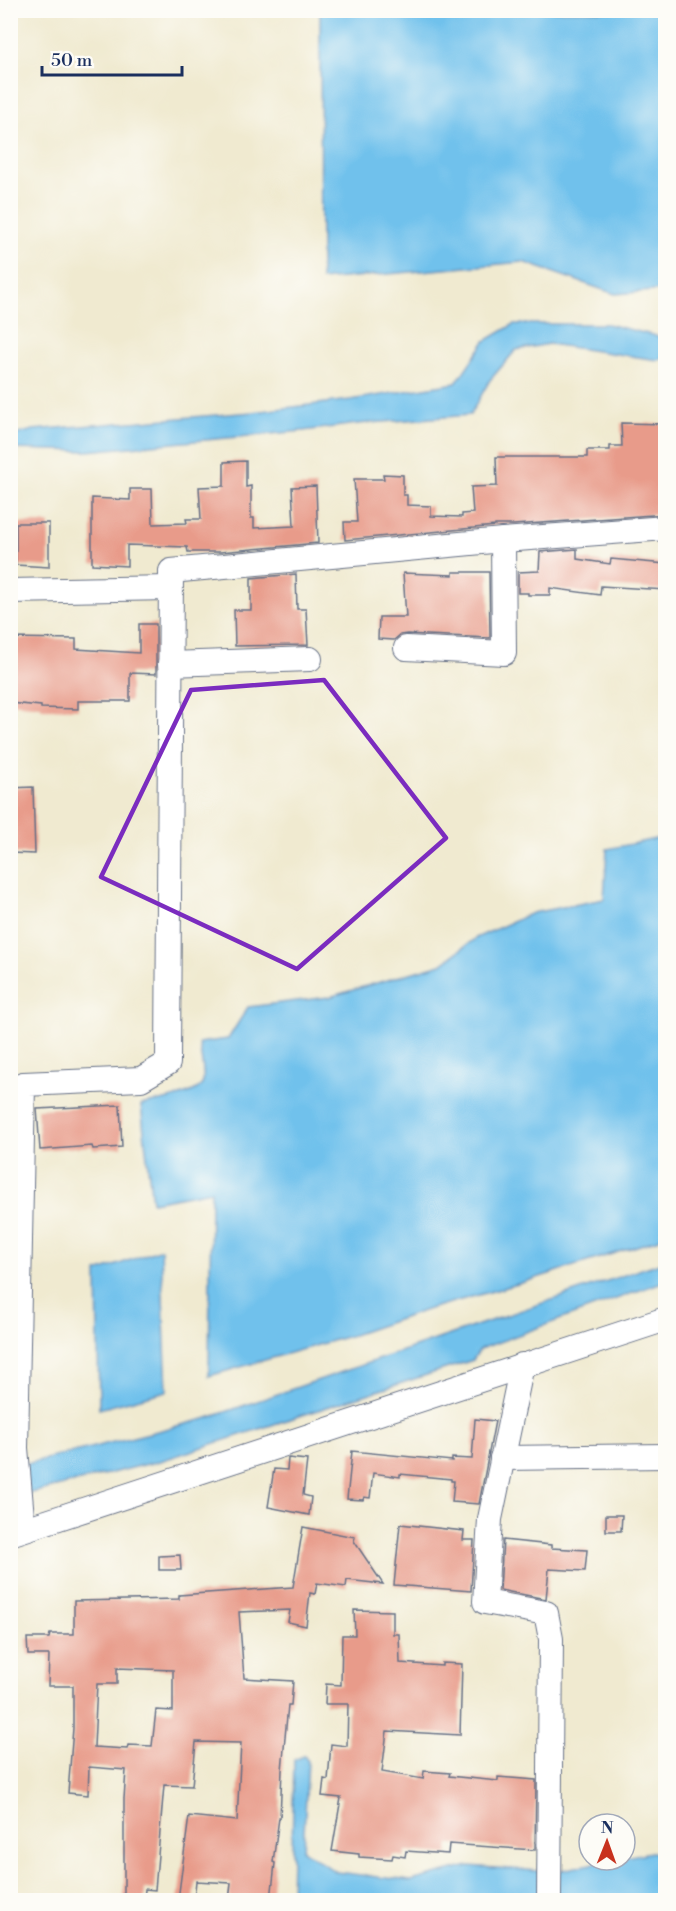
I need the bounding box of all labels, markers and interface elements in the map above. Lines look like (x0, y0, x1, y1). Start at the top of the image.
scale bar (42, 39, 182, 77)
text: 50 m (51, 49, 93, 72)
north arrow (577, 1812, 637, 1872)
text: N (601, 1818, 614, 1838)

